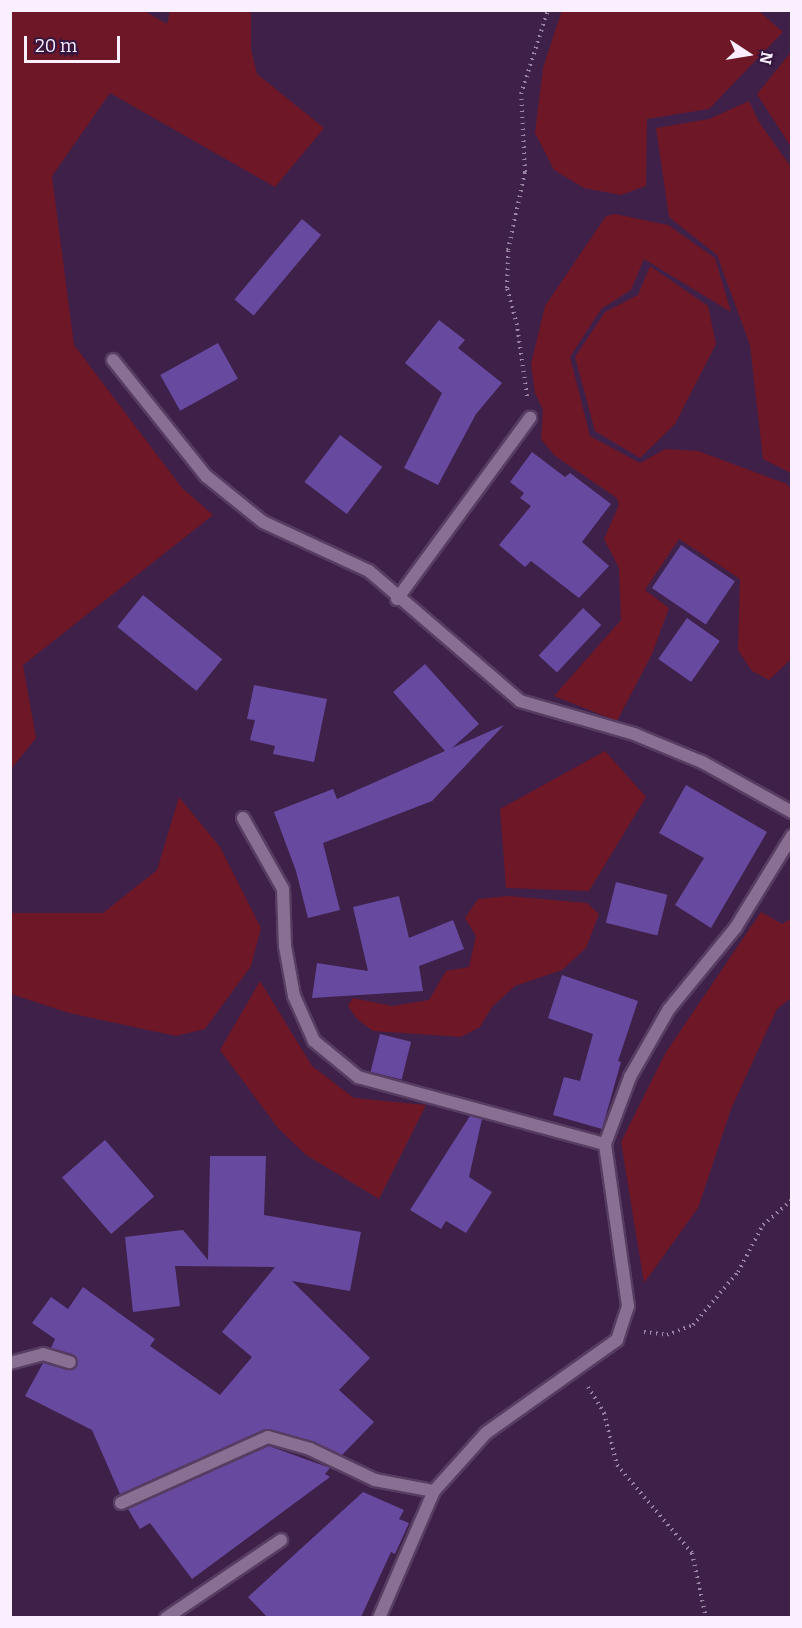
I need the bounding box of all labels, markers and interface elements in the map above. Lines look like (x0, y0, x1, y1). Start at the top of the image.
scale bar (27, 24, 123, 62)
north arrow (718, 24, 778, 84)
text: 20 m (35, 35, 77, 57)
text: N (756, 50, 777, 66)

